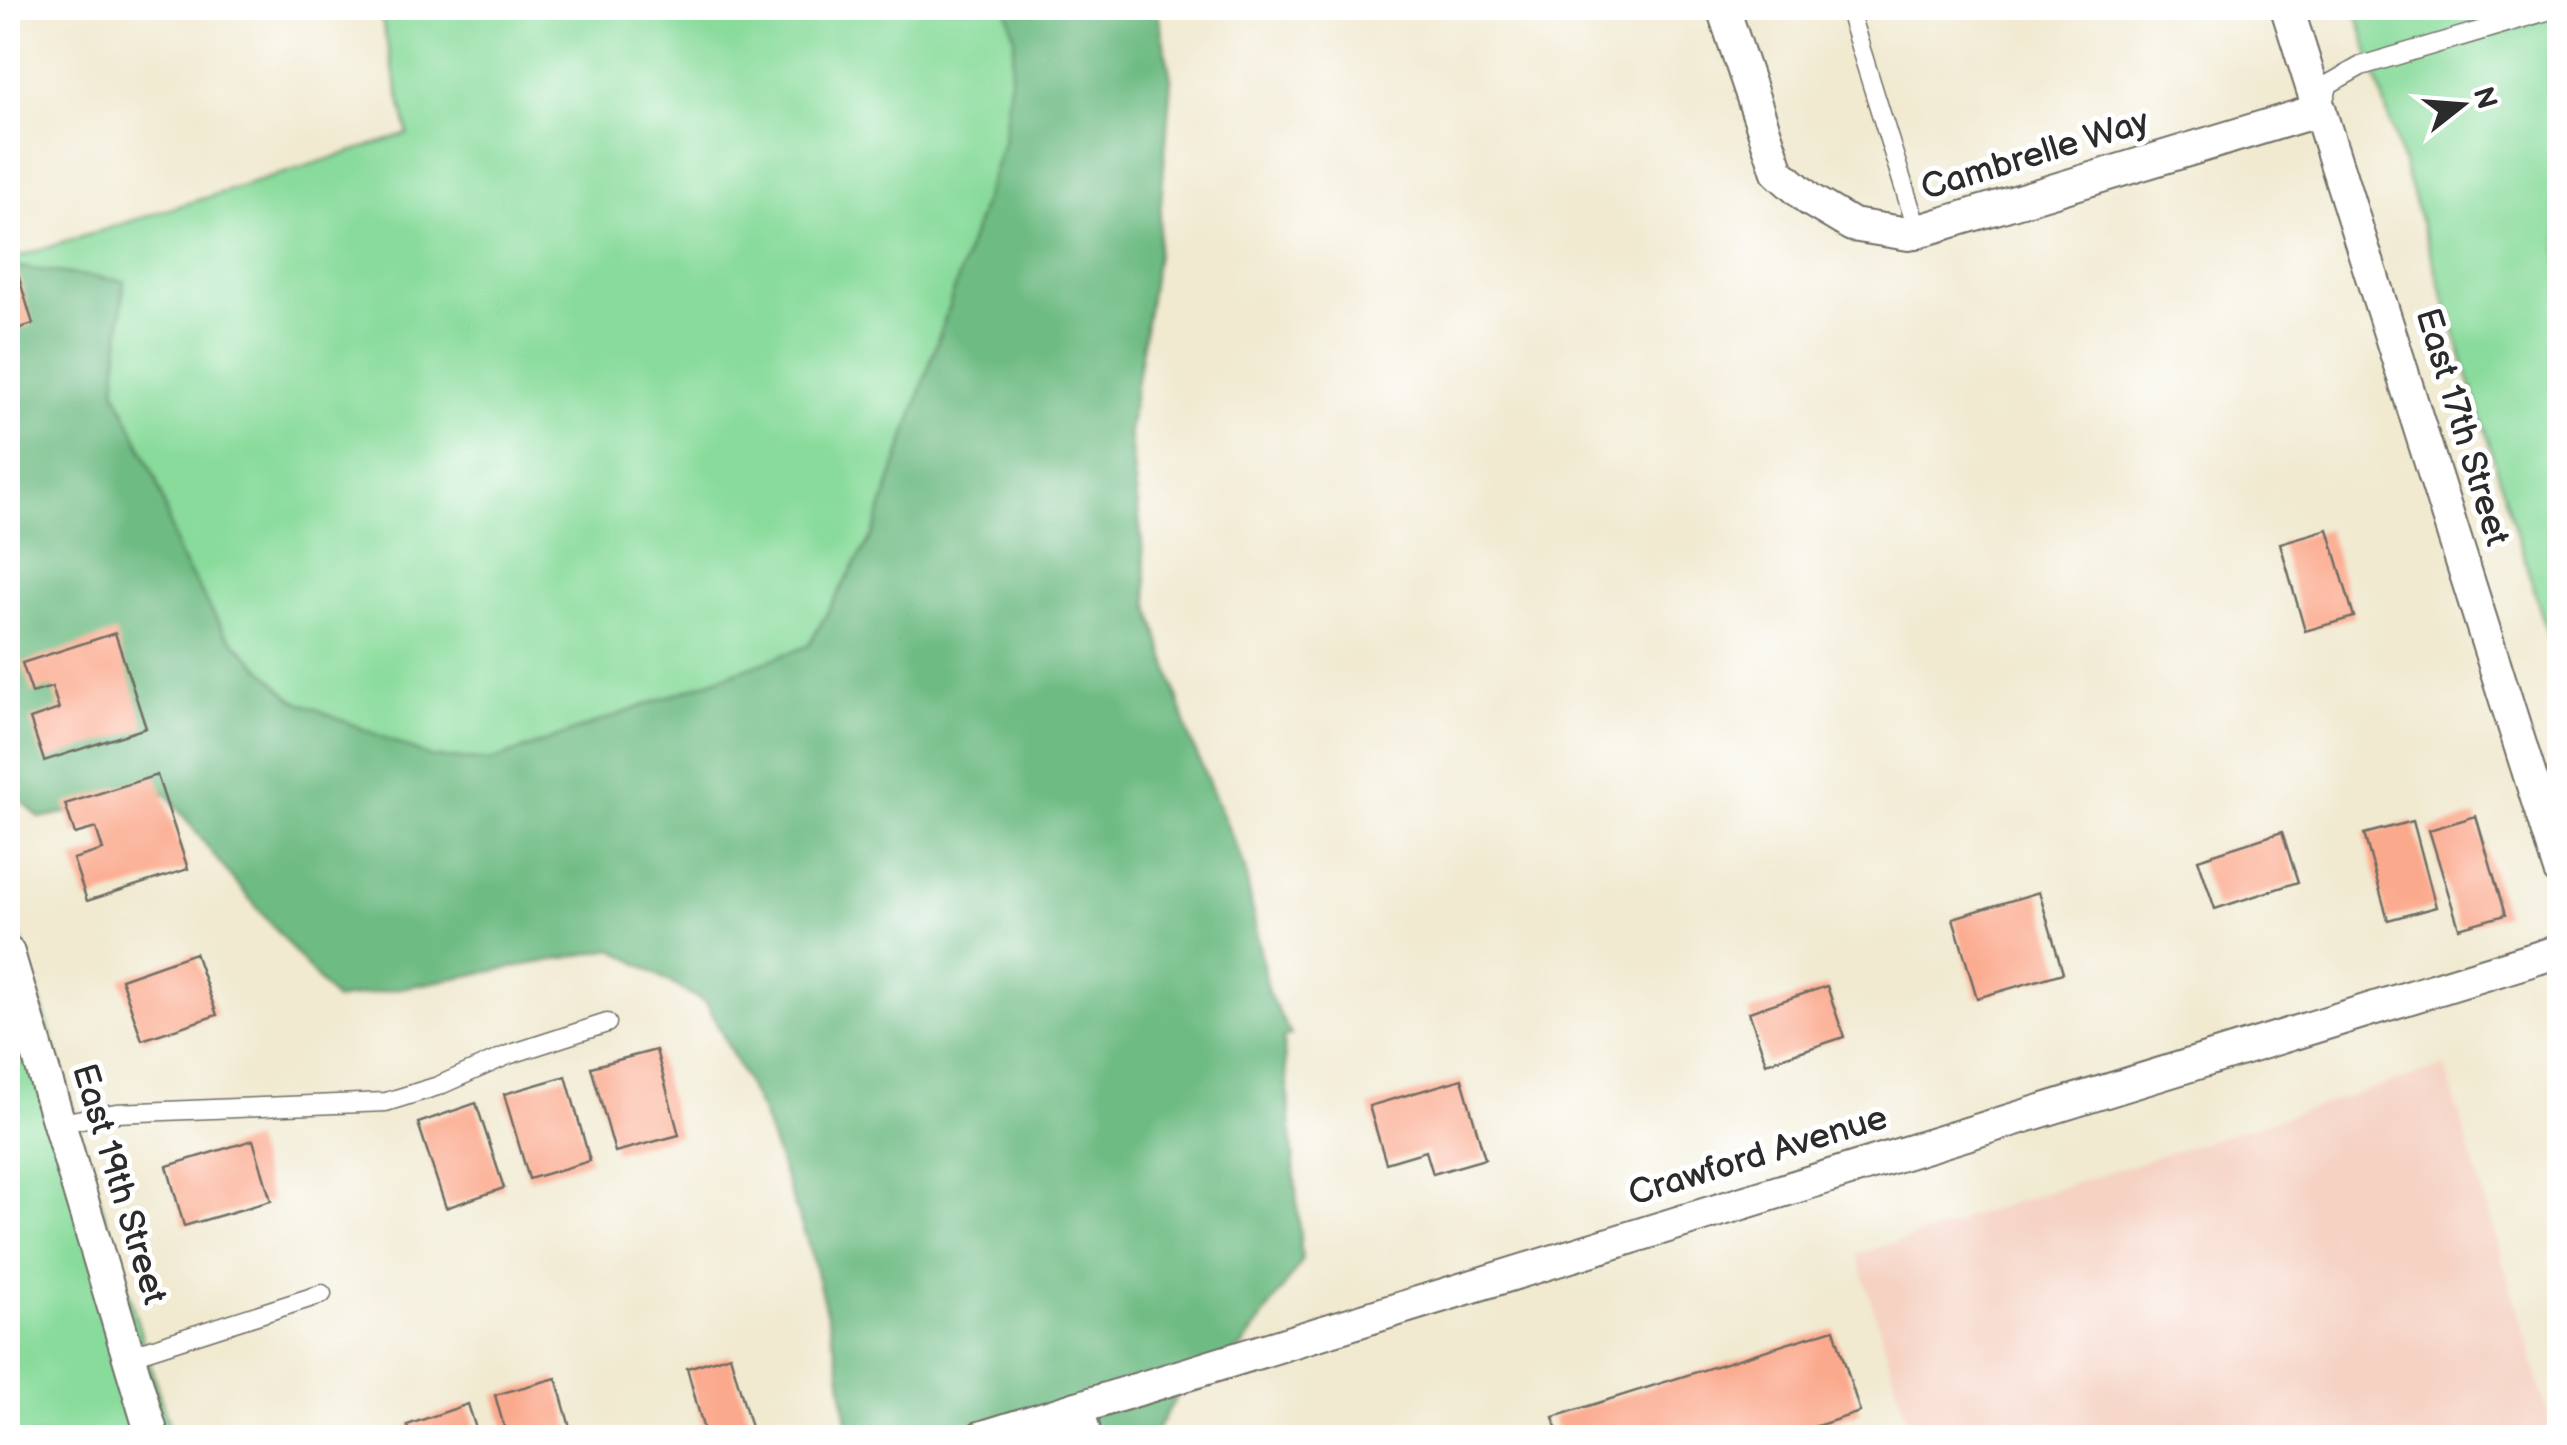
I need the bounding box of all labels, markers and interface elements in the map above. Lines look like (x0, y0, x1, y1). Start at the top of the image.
north arrow (2412, 55, 2512, 155)
text: N (2466, 83, 2503, 113)
street label: Cambrelle Way (1916, 100, 2154, 210)
street label: East 17th Street (2405, 303, 2519, 551)
street label: East 19th Street (62, 1059, 176, 1310)
street label: Crawford Avenue (1623, 1096, 1893, 1216)

